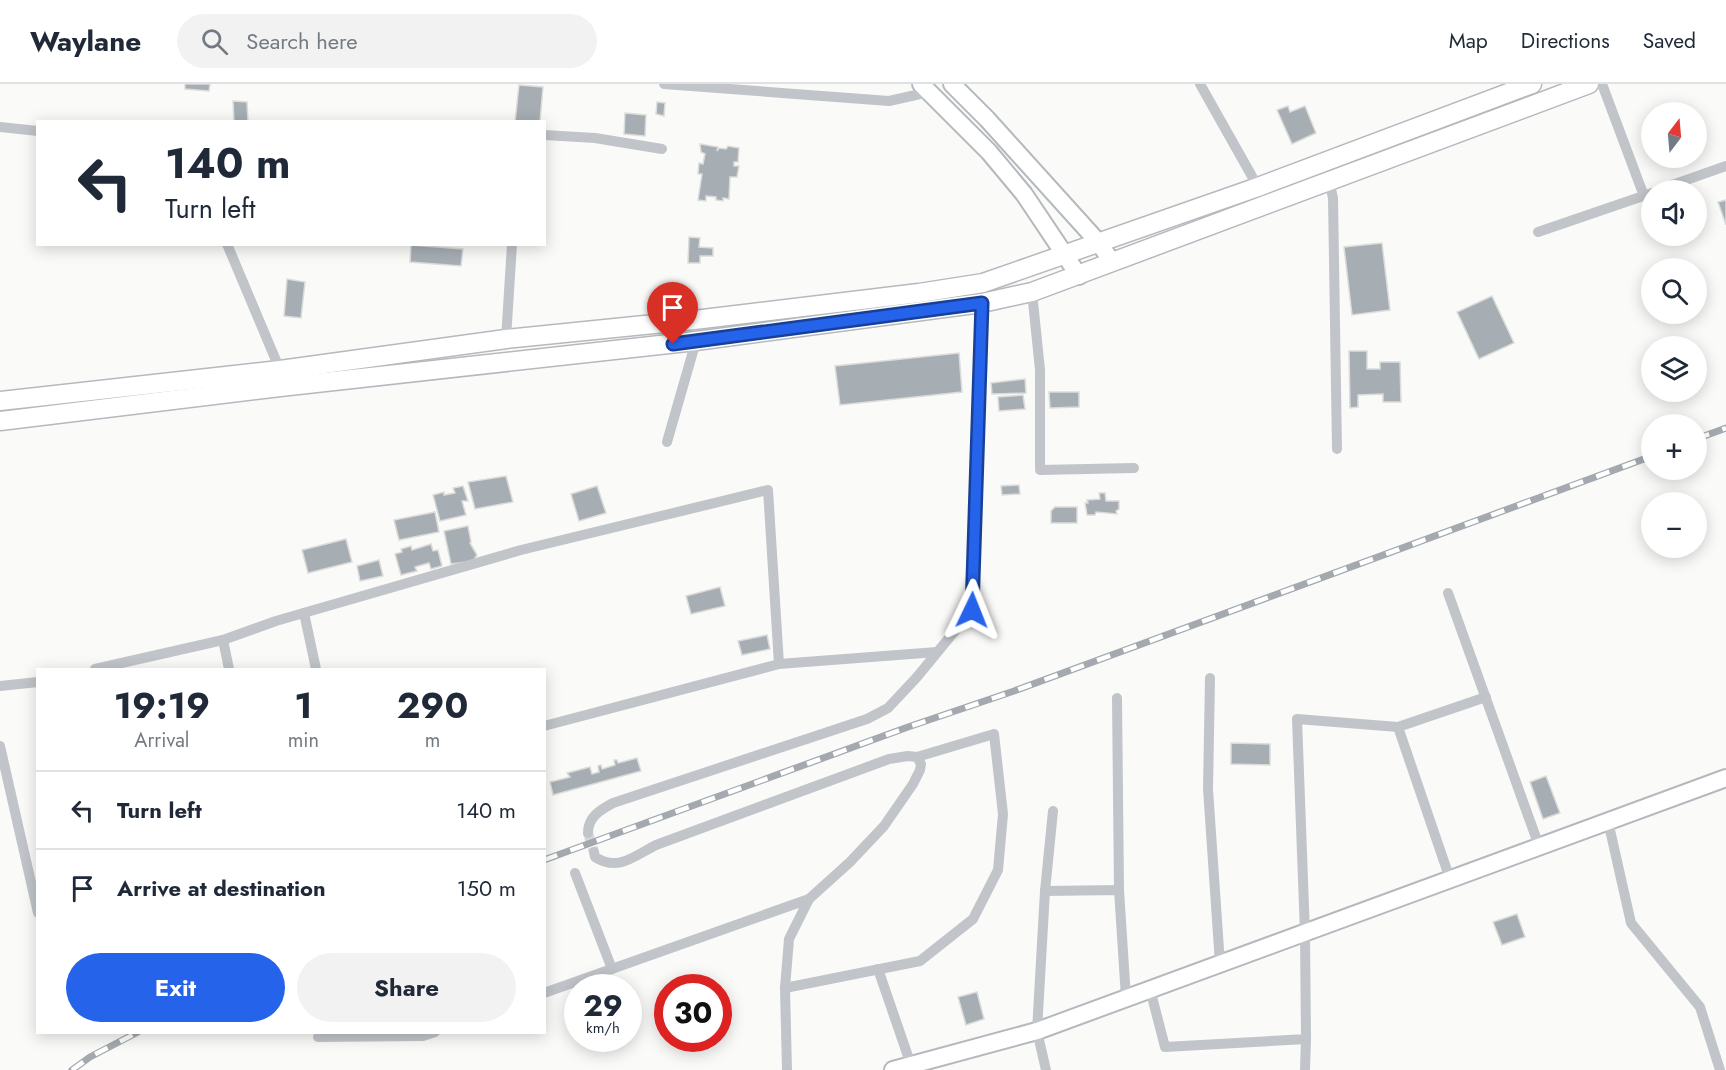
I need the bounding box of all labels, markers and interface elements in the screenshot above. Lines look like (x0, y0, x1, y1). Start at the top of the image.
search box (177, 14, 597, 68)
text: Waylane (30, 21, 141, 62)
icon: search (198, 25, 231, 58)
text: Search here (246, 25, 358, 57)
text: Map (1449, 26, 1488, 56)
text: Directions (1521, 26, 1610, 56)
text: Saved (1643, 26, 1696, 56)
north arrow (1641, 102, 1707, 168)
map controls (1641, 102, 1707, 558)
text: 140 m (165, 133, 291, 194)
icon: left (66, 144, 144, 222)
button: sound (1641, 180, 1707, 246)
text: Turn left (165, 189, 255, 228)
button: search (1641, 258, 1707, 324)
pin (647, 282, 698, 344)
icon: arrive (656, 291, 689, 324)
button: layers (1641, 336, 1707, 402)
button: + (1641, 414, 1707, 480)
button: − (1641, 492, 1707, 558)
position arrow (940, 578, 1004, 642)
text: 19:19 (114, 679, 210, 731)
text: 1 (294, 679, 313, 731)
text: 290 (397, 679, 468, 731)
text: Arrival (134, 726, 189, 755)
text: min (288, 726, 319, 755)
text: m (425, 726, 440, 755)
icon: left (66, 794, 99, 827)
text: Turn left (117, 794, 202, 826)
text: 140 m (456, 794, 516, 826)
icon: arrive (66, 872, 99, 905)
text: Arrive at destination (117, 872, 326, 904)
text: 150 m (457, 872, 516, 904)
button: Exit (66, 953, 285, 1022)
button: Share (297, 953, 516, 1022)
speed limit sign: 30 (654, 974, 732, 1052)
text: 29 (583, 984, 623, 1027)
text: km/h (586, 1017, 620, 1039)

